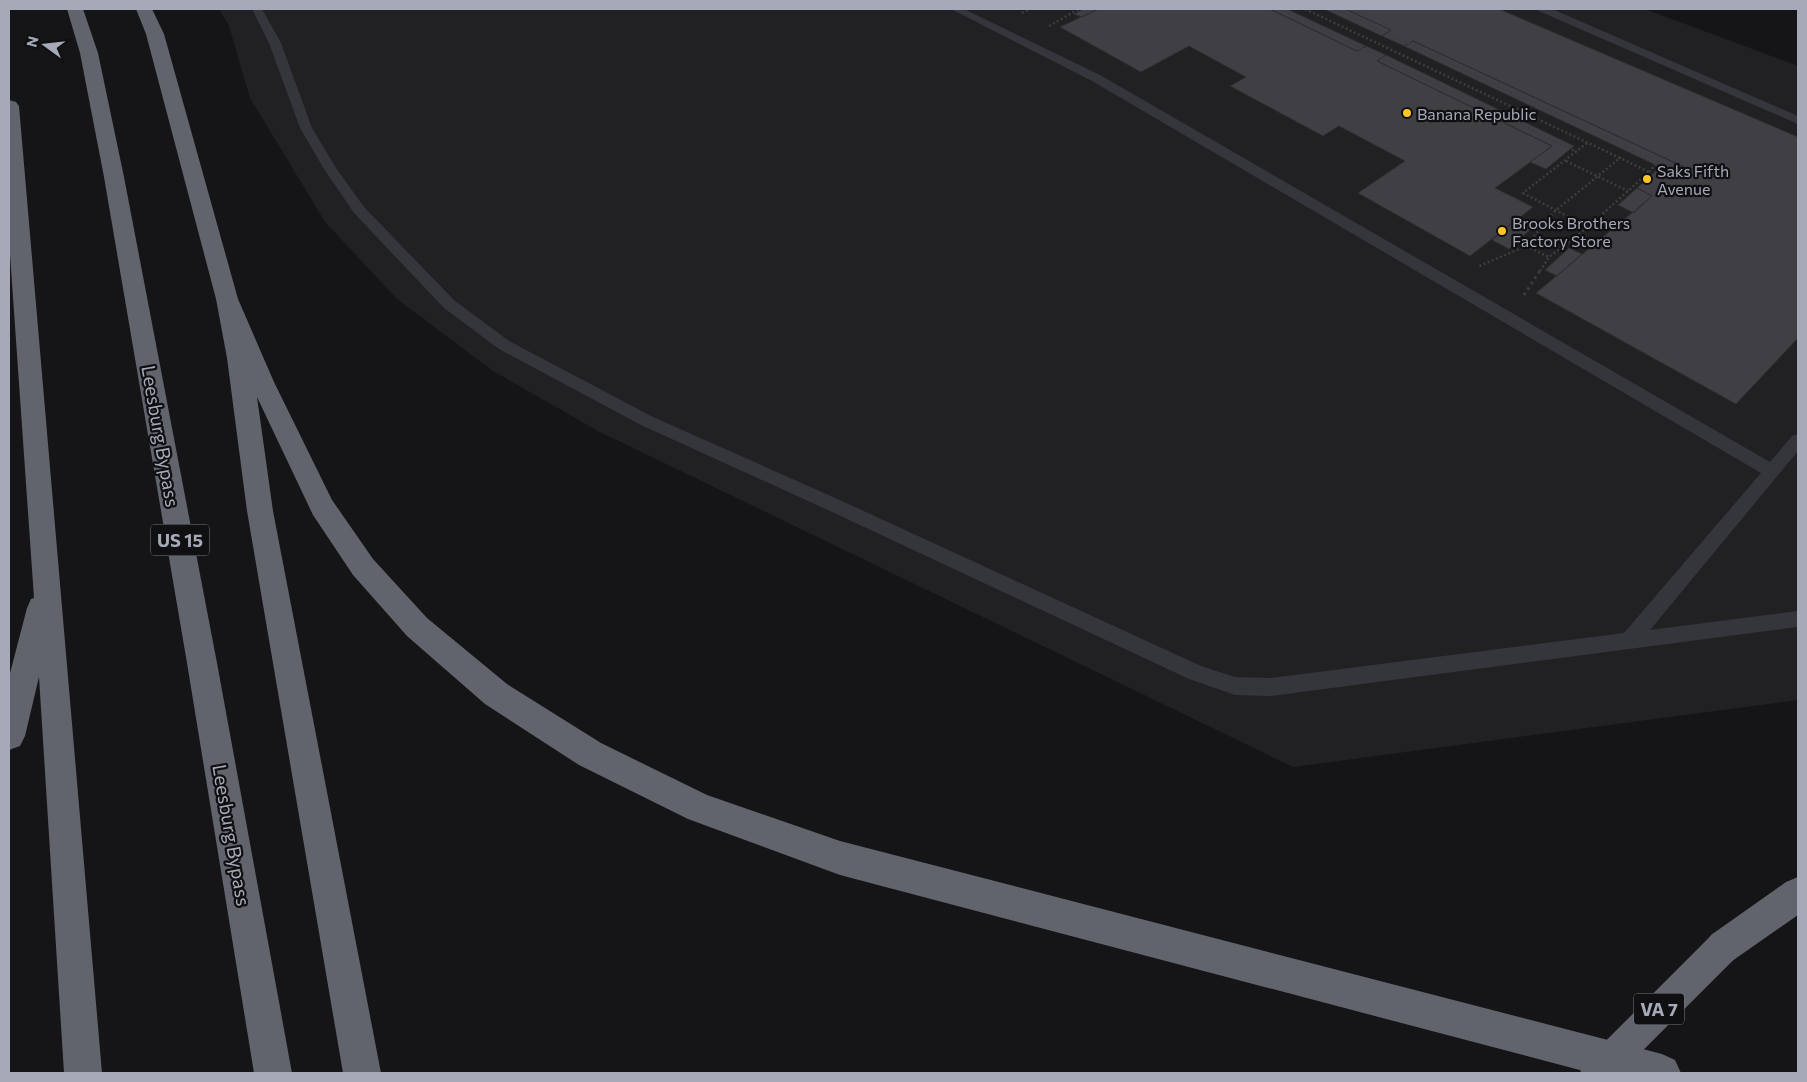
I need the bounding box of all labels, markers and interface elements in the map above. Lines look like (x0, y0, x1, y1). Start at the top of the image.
north arrow (20, 20, 70, 70)
text: N (22, 34, 42, 49)
place label: Banana Republic (1417, 104, 1537, 123)
marker: Banana Republic (1401, 107, 1413, 119)
place label: Saks Fifth Avenue (1657, 161, 1729, 198)
marker: Saks Fifth Avenue (1641, 173, 1653, 185)
place label: Brooks Brothers Factory Store (1512, 213, 1630, 250)
marker: Brooks Brothers Factory Store (1496, 225, 1508, 237)
street label: Leesburg Bypass (137, 363, 185, 509)
road number: US 15 (151, 524, 209, 556)
street label: Leesburg Bypass (208, 762, 256, 908)
road number: VA 7 (1634, 994, 1684, 1024)

